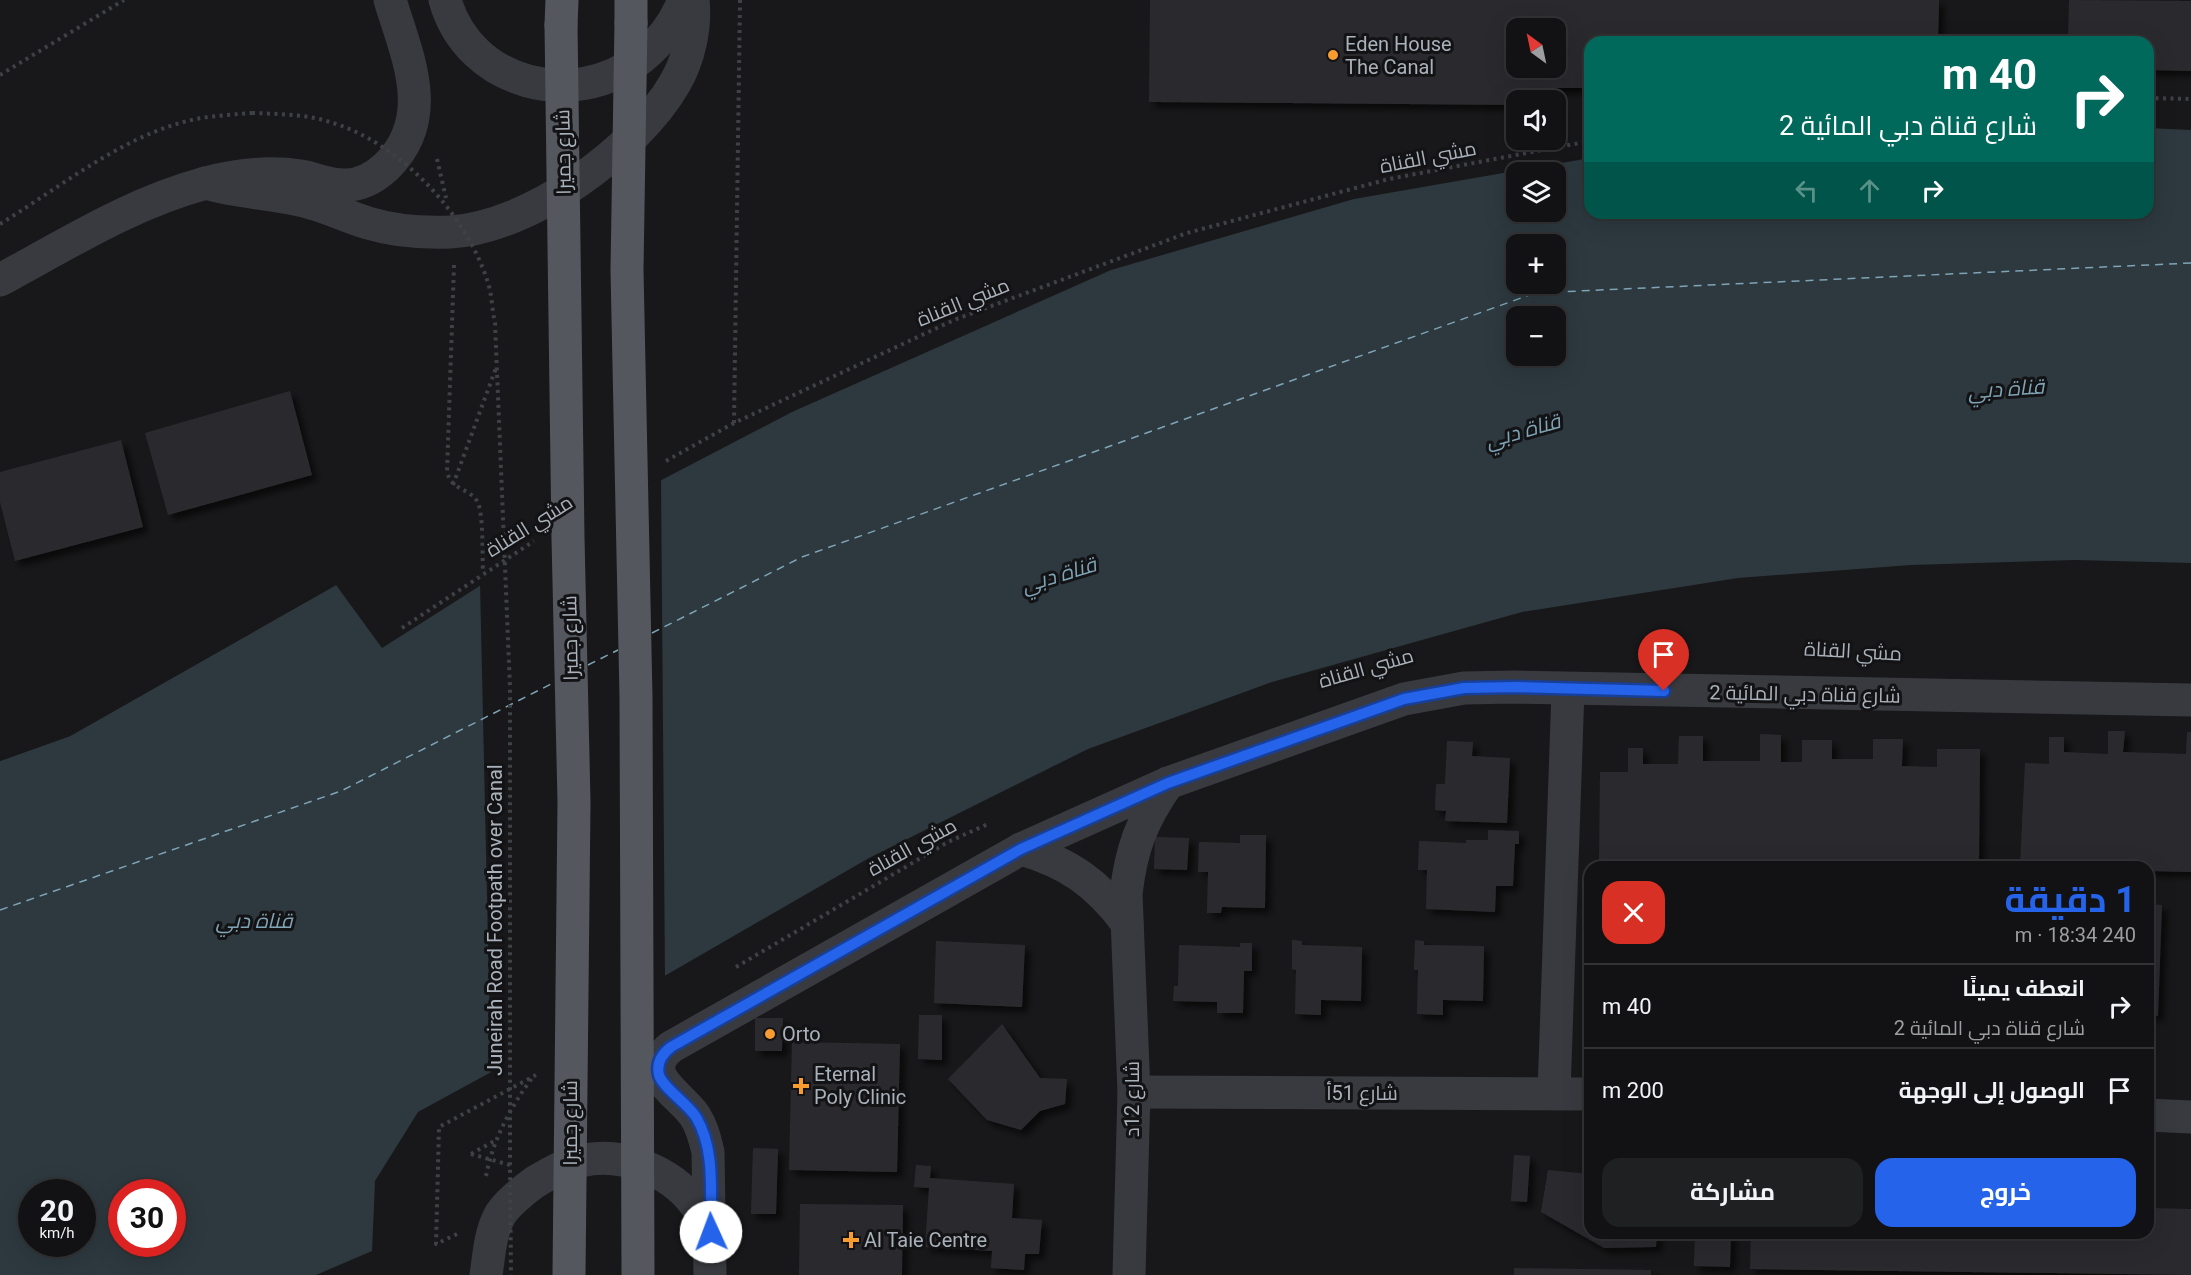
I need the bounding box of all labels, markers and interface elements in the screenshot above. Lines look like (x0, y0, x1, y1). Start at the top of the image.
north arrow (1506, 18, 1566, 78)
map controls (1506, 18, 1566, 366)
place label: Eden House The Canal (1345, 32, 1452, 79)
marker: Eden House The Canal (1326, 48, 1340, 62)
text: 40 m (1942, 50, 2037, 99)
icon: right (2058, 60, 2136, 138)
button: sound (1506, 90, 1566, 150)
street label: شارع جميرا (550, 109, 578, 195)
text: شارع قناة دبي المائية 2 (1779, 110, 2037, 142)
street label: مشي القناة (1378, 136, 1479, 181)
button: layers (1506, 162, 1566, 222)
icon: left (1790, 174, 1823, 207)
icon: ahead (1853, 174, 1886, 207)
icon: right (1916, 174, 1949, 207)
button: + (1506, 234, 1566, 294)
street label: مشي القناة (913, 273, 1014, 334)
button: − (1506, 306, 1566, 366)
water label: قناة دبي (1967, 374, 2047, 409)
water label: قناة دبي (1483, 409, 1566, 458)
street label: مشي القناة (481, 490, 578, 565)
water label: قناة دبي (1019, 552, 1102, 602)
street label: شارع جميرا (557, 595, 585, 681)
pin (1638, 629, 1689, 691)
street label: مشي القناة (1803, 636, 1902, 669)
icon: arrive (1647, 638, 1680, 671)
street label: مشي القناة (1316, 643, 1417, 696)
street label: شارع قناة دبي المائية 2 (1709, 680, 1901, 712)
street label: Juneirah Road Footpath over Canal (483, 764, 507, 1076)
street label: مشي القناة (863, 813, 962, 884)
text: 1 دقيقة (2005, 879, 2136, 921)
button: close (1602, 881, 1665, 944)
water label: قناة دبي (216, 909, 294, 938)
text: 240 m · 18:34 (2015, 923, 2136, 947)
text: انعطف يمينًا (1962, 976, 2085, 1001)
icon: right (2103, 990, 2136, 1023)
text: 40 m (1602, 994, 1652, 1019)
text: شارع قناة دبي المائية 2 (1894, 1016, 2085, 1040)
place label: Orto (782, 1022, 821, 1046)
marker: Orto (763, 1027, 777, 1041)
street label: شارع 12د (1120, 1061, 1146, 1137)
place label: Eternal Poly Clinic (814, 1062, 906, 1109)
icon: arrive (2103, 1074, 2136, 1107)
marker: Eternal Poly Clinic (792, 1077, 810, 1095)
text: 200 m (1602, 1078, 1664, 1103)
text: الوصول إلى الوجهة (1899, 1078, 2085, 1103)
street label: شارع جميرا (558, 1080, 584, 1166)
street label: شارع 51أ (1326, 1081, 1398, 1107)
button: مشاركة (1602, 1158, 1863, 1227)
button: خروج (1875, 1158, 2136, 1227)
speed limit sign: 30 (108, 1179, 186, 1257)
text: 20 (40, 1193, 74, 1228)
position arrow (679, 1200, 743, 1264)
text: km/h (39, 1224, 75, 1242)
place label: Al Taie Centre (864, 1228, 987, 1252)
marker: Al Taie Centre (842, 1231, 860, 1249)

